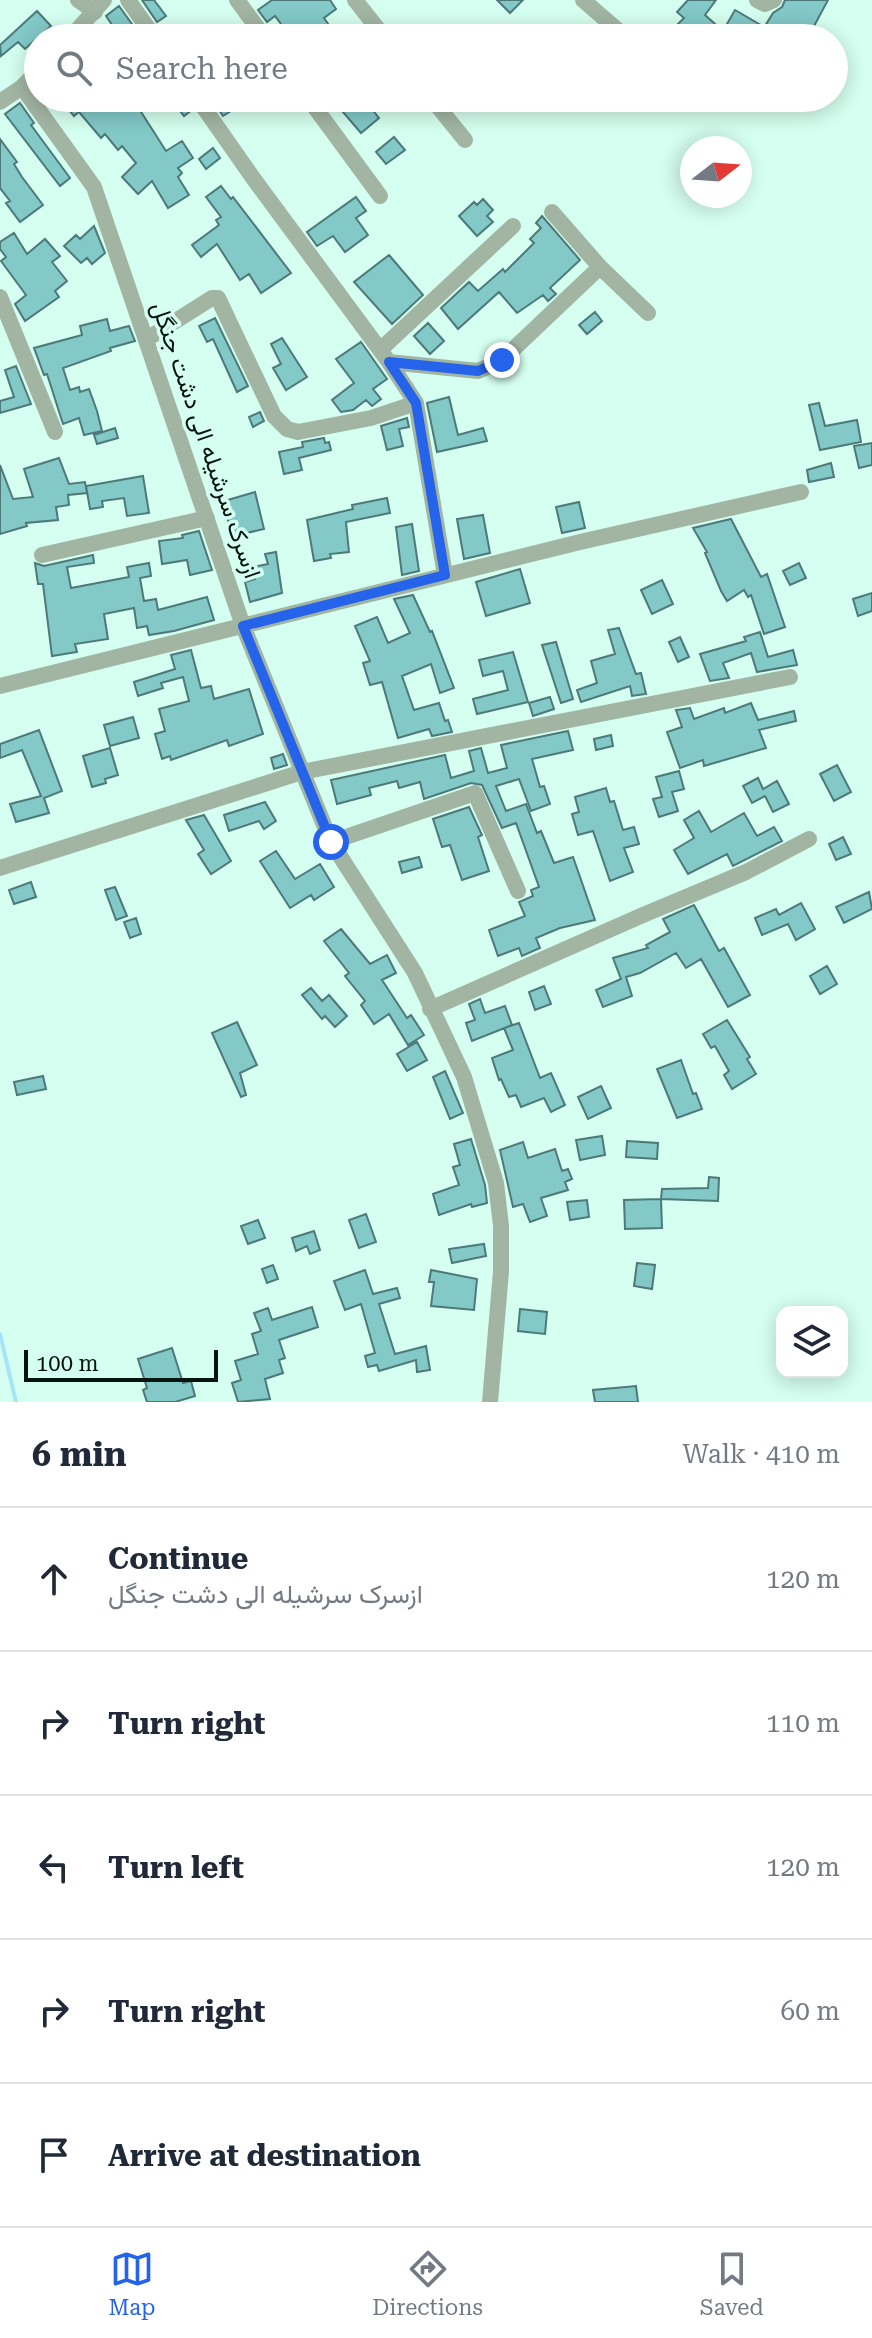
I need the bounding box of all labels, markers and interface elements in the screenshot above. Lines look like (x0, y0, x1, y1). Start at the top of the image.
search box (24, 24, 848, 112)
icon: search (52, 46, 96, 90)
text: Search here (116, 51, 288, 86)
north arrow (680, 136, 752, 208)
street label: ازسرک سرشیله الی دشت جنگل (145, 298, 267, 582)
route end (484, 342, 520, 378)
route start (313, 824, 349, 860)
map controls (776, 1306, 848, 1378)
button: layers (776, 1306, 848, 1378)
scale bar (24, 1346, 218, 1382)
text: 100 m (36, 1351, 99, 1376)
text: 6 min (32, 1434, 127, 1474)
text: Walk · 410 m (682, 1439, 840, 1469)
text: Continue (108, 1541, 248, 1576)
icon: ahead (32, 1557, 76, 1601)
text: 120 m (766, 1564, 840, 1594)
text: ازسرک سرشیله الی دشت جنگل (108, 1579, 423, 1609)
icon: right (32, 1701, 76, 1745)
text: Turn right (108, 1706, 265, 1741)
text: 110 m (766, 1708, 840, 1738)
icon: left (32, 1845, 76, 1889)
text: Turn left (108, 1850, 244, 1885)
text: 120 m (766, 1852, 840, 1882)
icon: right (32, 1989, 76, 2033)
text: Turn right (108, 1994, 265, 2029)
text: 60 m (781, 1996, 840, 2026)
icon: arrive (32, 2133, 76, 2177)
text: Arrive at destination (108, 2138, 421, 2173)
tab: Map (108, 2247, 155, 2320)
tab: Directions (372, 2247, 483, 2320)
tab: Saved (700, 2247, 764, 2320)

